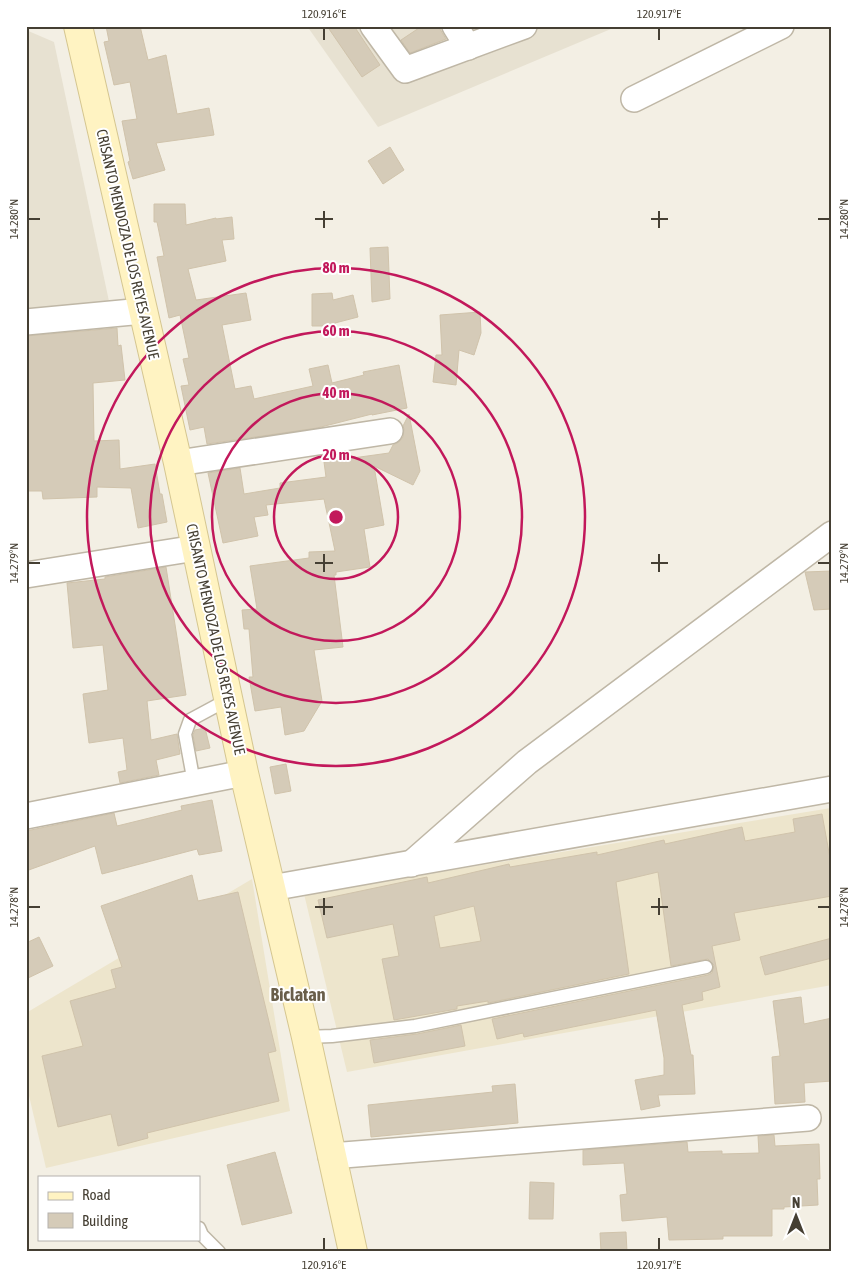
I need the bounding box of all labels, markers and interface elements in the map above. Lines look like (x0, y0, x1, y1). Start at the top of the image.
text: 120.916°E (302, 7, 346, 21)
text: 120.917°E (637, 7, 681, 21)
street label: CRISANTO MENDOZA DE LOS REYES AVENUE (93, 127, 163, 361)
text: 14.280°N (7, 199, 21, 239)
text: 14.280°N (837, 199, 851, 239)
text: 80 m (323, 259, 350, 276)
text: 60 m (323, 322, 350, 339)
text: 40 m (322, 384, 350, 401)
text: 20 m (323, 446, 350, 463)
centre of rings (327, 508, 345, 526)
street label: CRISANTO MENDOZA DE LOS REYES AVENUE (183, 522, 249, 757)
text: 14.279°N (7, 543, 21, 583)
text: 14.279°N (837, 543, 851, 583)
text: 14.278°N (7, 887, 21, 927)
text: 14.278°N (837, 887, 851, 927)
district label: Biclatan (271, 984, 326, 1005)
legend (38, 1176, 200, 1240)
text: Road (82, 1186, 111, 1203)
north arrow (770, 1190, 820, 1240)
text: N (792, 1195, 800, 1211)
text: Building (82, 1212, 128, 1229)
text: 120.916°E (302, 1258, 346, 1272)
text: 120.917°E (637, 1258, 681, 1272)

